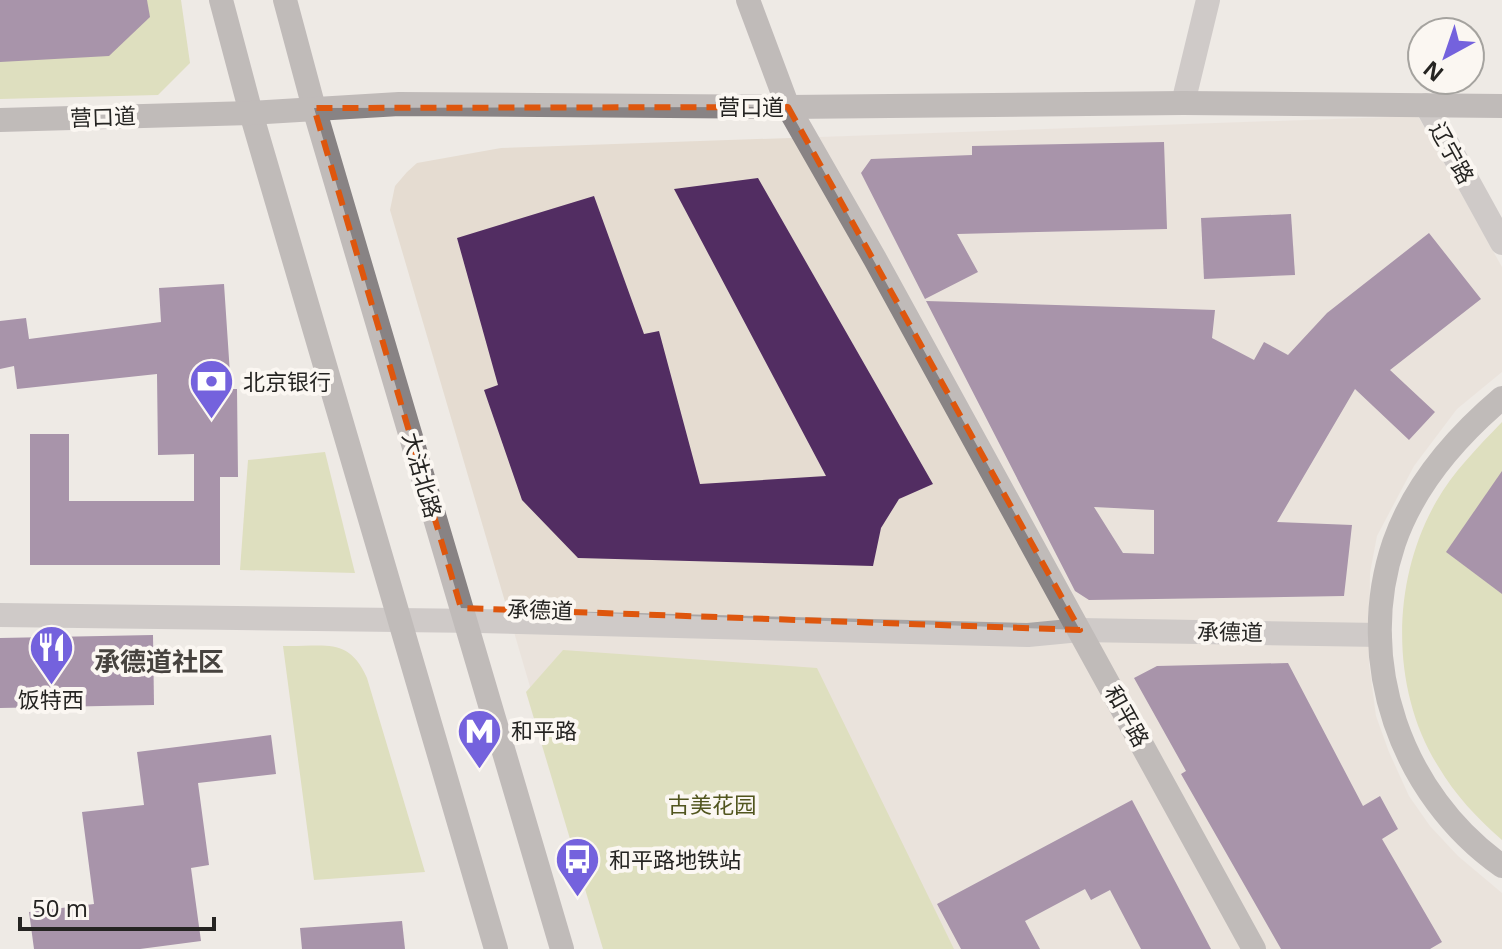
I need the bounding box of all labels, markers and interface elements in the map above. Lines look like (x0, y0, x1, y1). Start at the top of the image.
north arrow (1406, 16, 1486, 96)
text: N (1416, 55, 1449, 89)
street label: 营口道 (718, 91, 784, 121)
street label: 营口道 (69, 100, 136, 132)
street label: 辽宁路 (1424, 116, 1482, 189)
bank icon: 北京银行 (188, 358, 236, 421)
place label: 北京银行 (243, 366, 331, 396)
street label: 大沽北路 (396, 428, 450, 521)
street label: 承德道 (507, 593, 574, 625)
street label: 承德道 (1197, 615, 1263, 647)
restaurant icon: 饭特西 (27, 623, 75, 686)
district label: 承德道社区 (94, 643, 224, 679)
street label: 和平路 (1099, 679, 1157, 752)
place label: 饭特西 (18, 684, 84, 714)
metro station icon: 和平路 (456, 707, 504, 770)
place label: 和平路 (511, 715, 577, 745)
park label: 古美花园 (668, 789, 756, 819)
bus stop icon: 和平路地铁站 (554, 836, 602, 899)
place label: 和平路地铁站 (609, 844, 741, 874)
scale bar (20, 881, 214, 931)
text: 50 m (32, 891, 88, 924)

